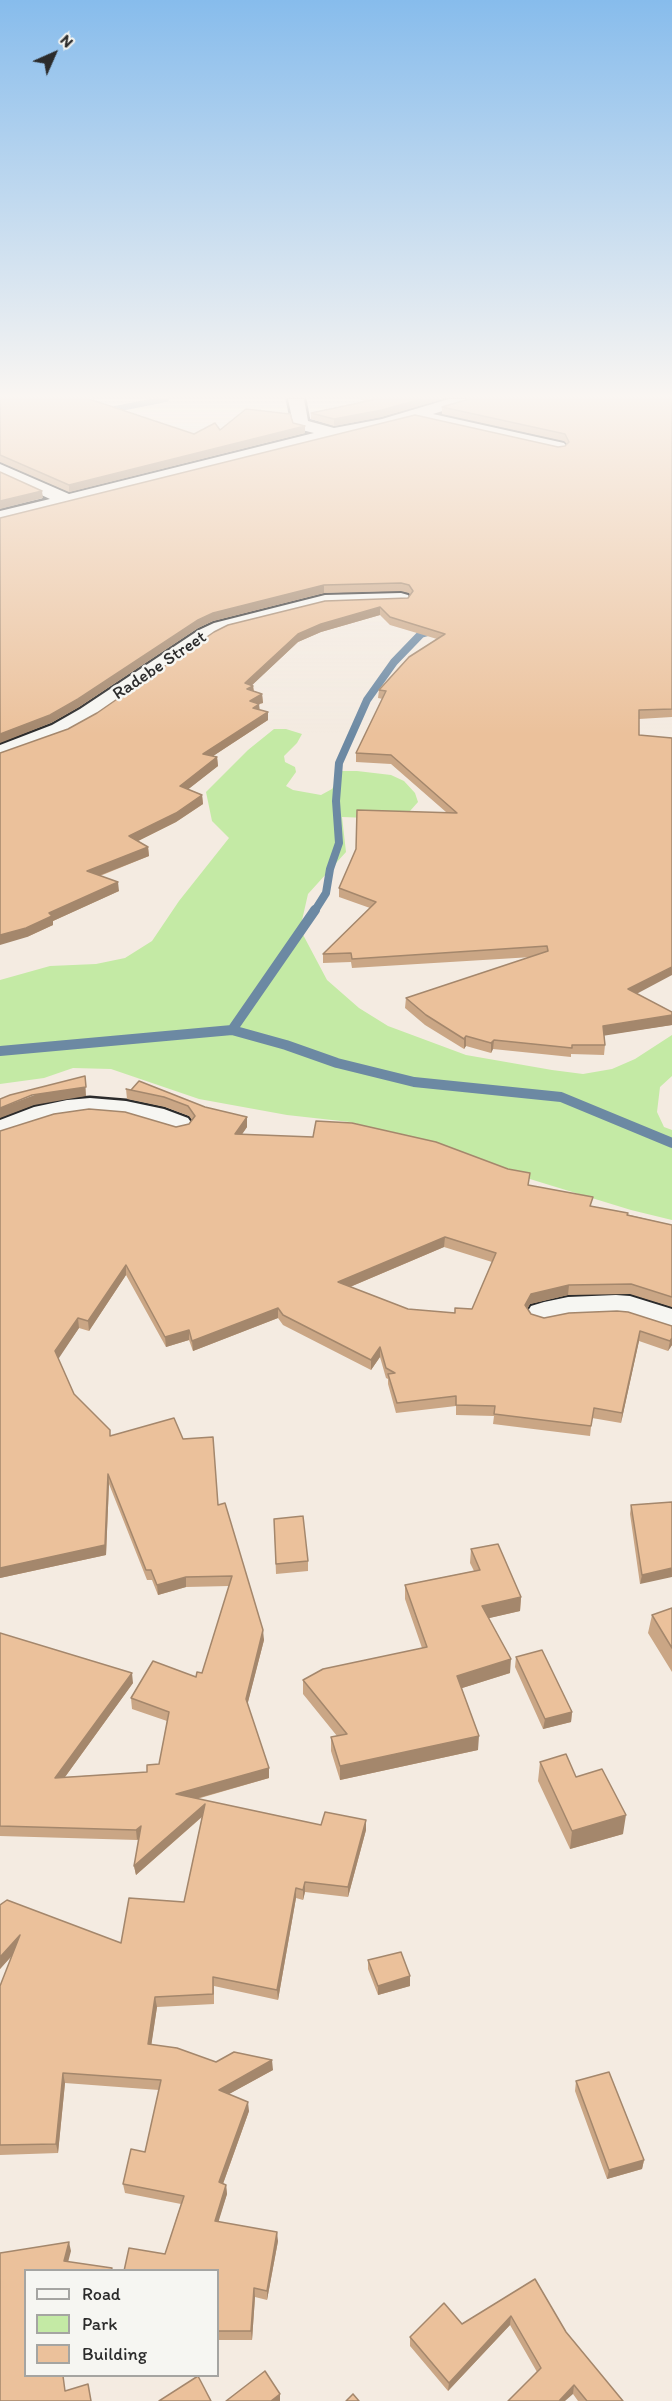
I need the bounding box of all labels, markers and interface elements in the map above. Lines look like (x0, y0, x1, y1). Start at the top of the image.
north arrow (24, 24, 84, 84)
text: N (57, 30, 78, 51)
street label: Radebe Street (109, 627, 211, 705)
legend (24, 2269, 219, 2377)
text: Road (82, 2283, 121, 2305)
text: Park (82, 2313, 117, 2335)
text: Building (82, 2343, 147, 2365)

